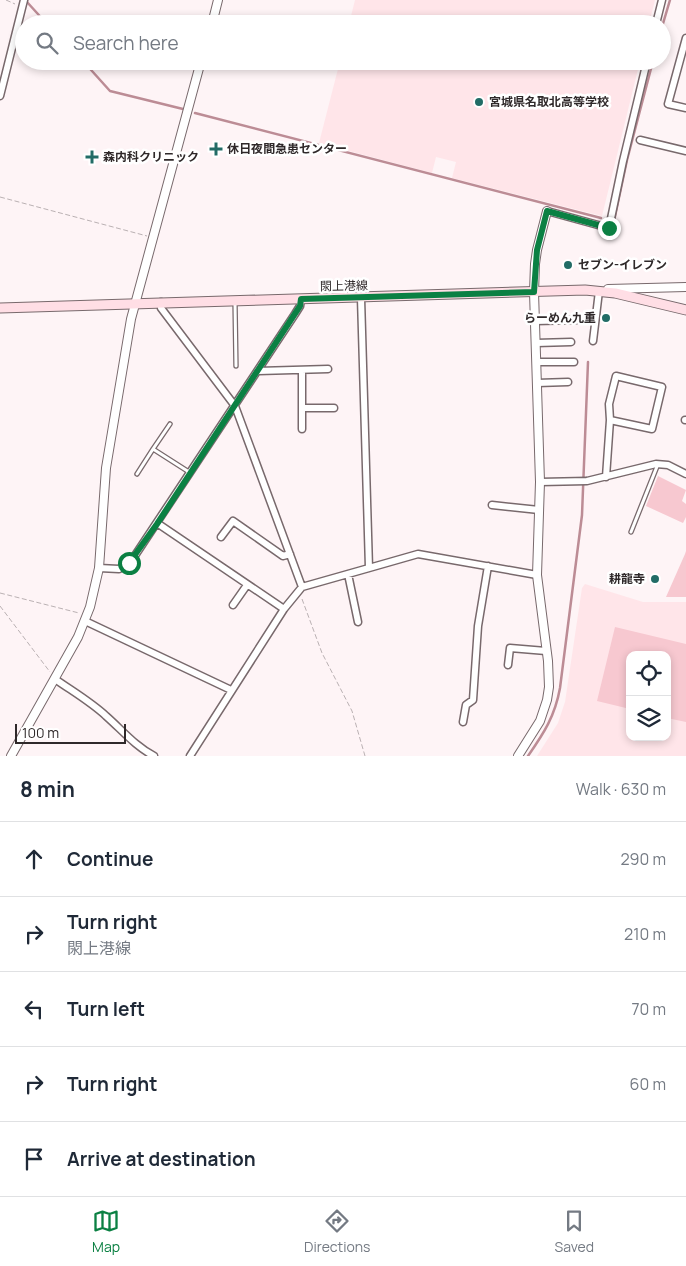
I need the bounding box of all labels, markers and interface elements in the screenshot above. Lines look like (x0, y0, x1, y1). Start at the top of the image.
search box (15, 15, 671, 70)
icon: search (33, 29, 61, 57)
text: Search here (73, 30, 179, 56)
place label: 宮城県名取北高等学校 (489, 93, 609, 110)
marker: 宮城県名取北高等学校 (473, 96, 485, 108)
place label: 休日夜間急患センター (227, 140, 347, 157)
marker: 休日夜間急患センター (209, 142, 223, 156)
place label: 森内科クリニック (103, 148, 199, 165)
marker: 森内科クリニック (85, 150, 99, 164)
route end (598, 217, 621, 240)
place label: セブン-イレブン (578, 256, 667, 273)
marker: セブン-イレブン (562, 259, 574, 271)
street label: 閖上港線 (320, 277, 368, 294)
place label: らーめん九重 (524, 309, 596, 326)
marker: らーめん九重 (600, 312, 612, 324)
route start (118, 552, 141, 575)
place label: 耕龍寺 (609, 570, 645, 587)
marker: 耕龍寺 (649, 573, 661, 585)
map controls (626, 651, 671, 741)
button: locate (626, 651, 671, 696)
button: layers (626, 696, 671, 741)
scale bar (15, 721, 126, 744)
text: 100 m (22, 723, 59, 742)
text: 8 min (20, 775, 75, 803)
text: Walk · 630 m (576, 778, 666, 800)
icon: ahead (20, 845, 48, 873)
text: Continue (67, 846, 153, 872)
text: 290 m (620, 848, 666, 870)
text: Turn right (67, 909, 157, 935)
icon: right (20, 920, 48, 948)
text: 210 m (624, 923, 666, 945)
text: 閖上港線 (67, 937, 131, 959)
icon: left (20, 995, 48, 1023)
text: Turn left (67, 996, 145, 1022)
text: 70 m (631, 998, 666, 1020)
icon: right (20, 1070, 48, 1098)
text: Turn right (67, 1071, 157, 1097)
text: 60 m (630, 1073, 666, 1095)
icon: arrive (20, 1145, 48, 1173)
text: Arrive at destination (67, 1146, 256, 1172)
tab: Map (92, 1207, 120, 1256)
tab: Directions (304, 1207, 370, 1256)
tab: Saved (555, 1207, 594, 1256)

